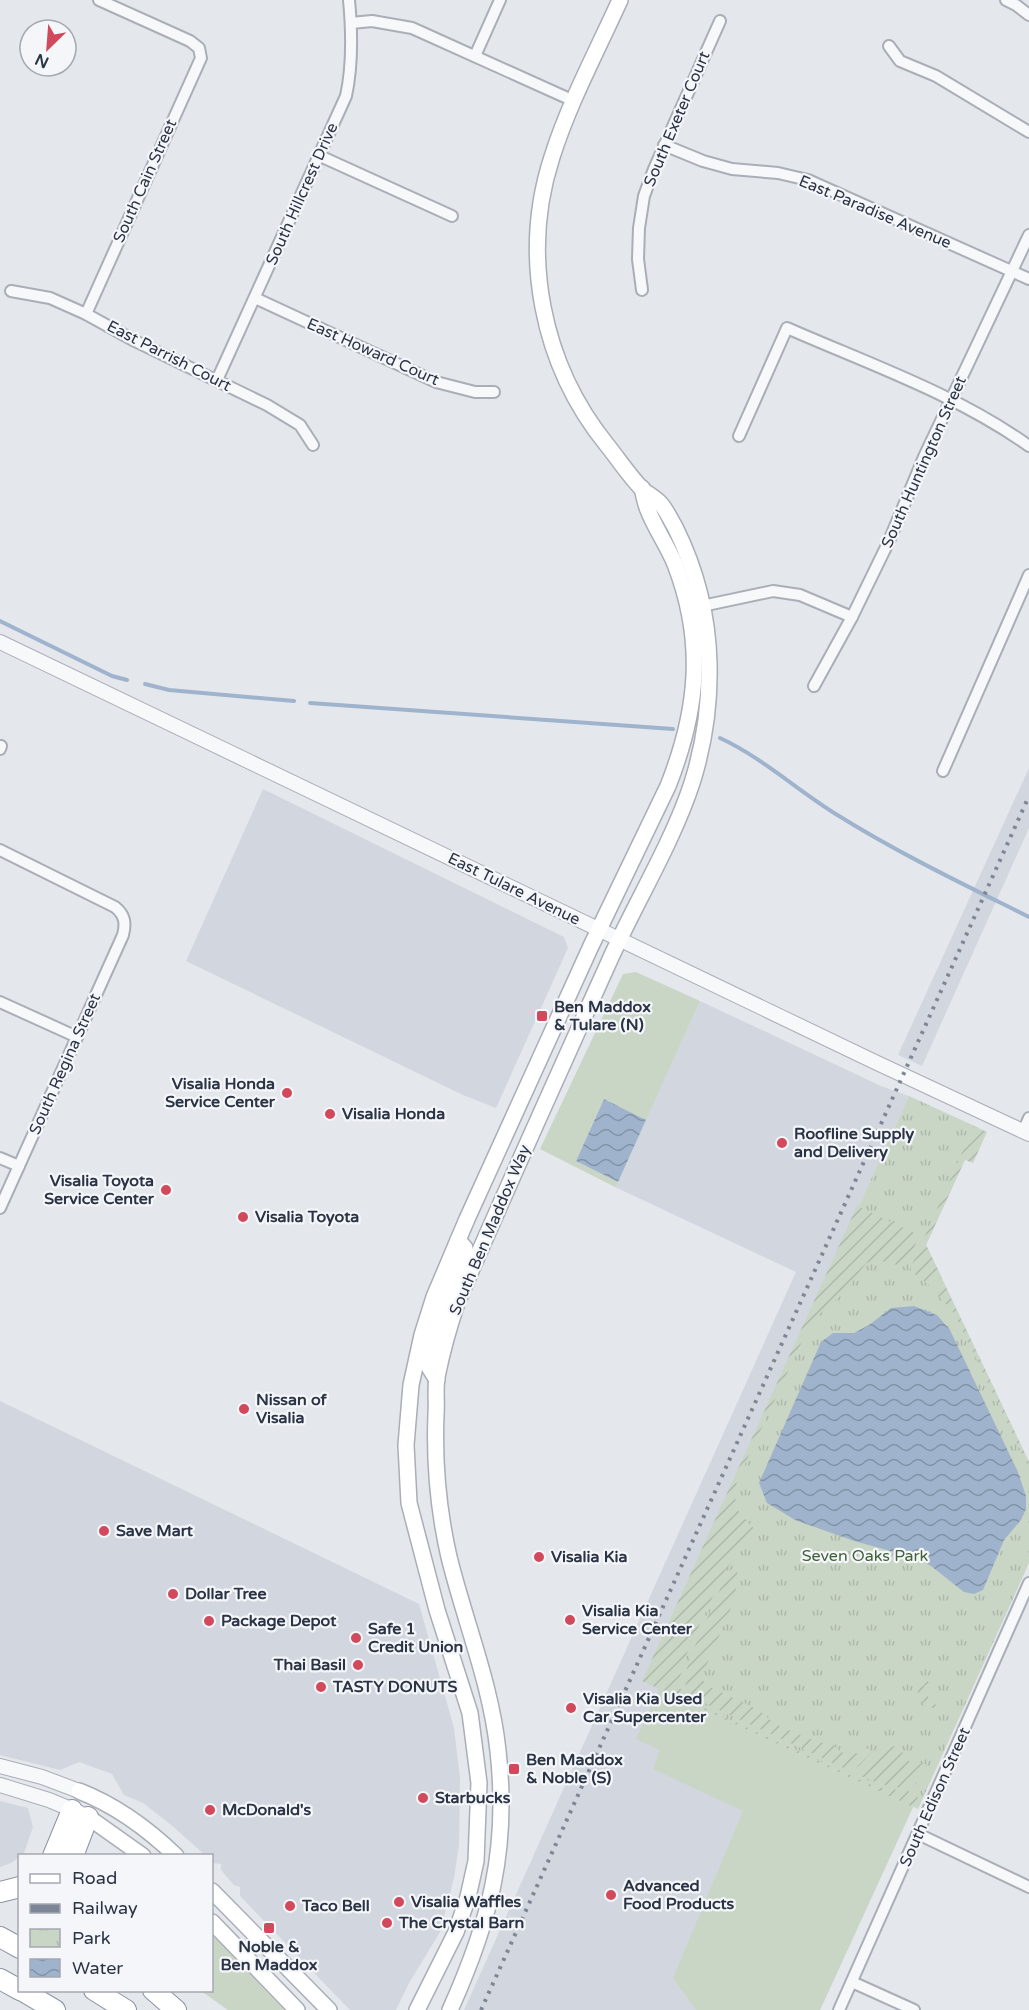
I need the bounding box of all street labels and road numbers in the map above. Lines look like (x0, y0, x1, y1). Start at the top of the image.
street label: South Exeter Court (639, 48, 715, 190)
street label: South Cain Street (109, 116, 181, 246)
street label: South Hillcrest Drive (262, 120, 342, 268)
street label: East Paradise Avenue (796, 171, 954, 253)
street label: East Howard Court (304, 314, 442, 390)
street label: East Parrish Court (104, 316, 234, 396)
street label: South Huntington Street (877, 373, 971, 551)
street label: East Tulare Avenue (445, 848, 583, 930)
street label: South Regina Street (25, 990, 105, 1138)
street label: South Ben Maddox Way (445, 1141, 535, 1318)
street label: South Edison Street (895, 1724, 975, 1870)

